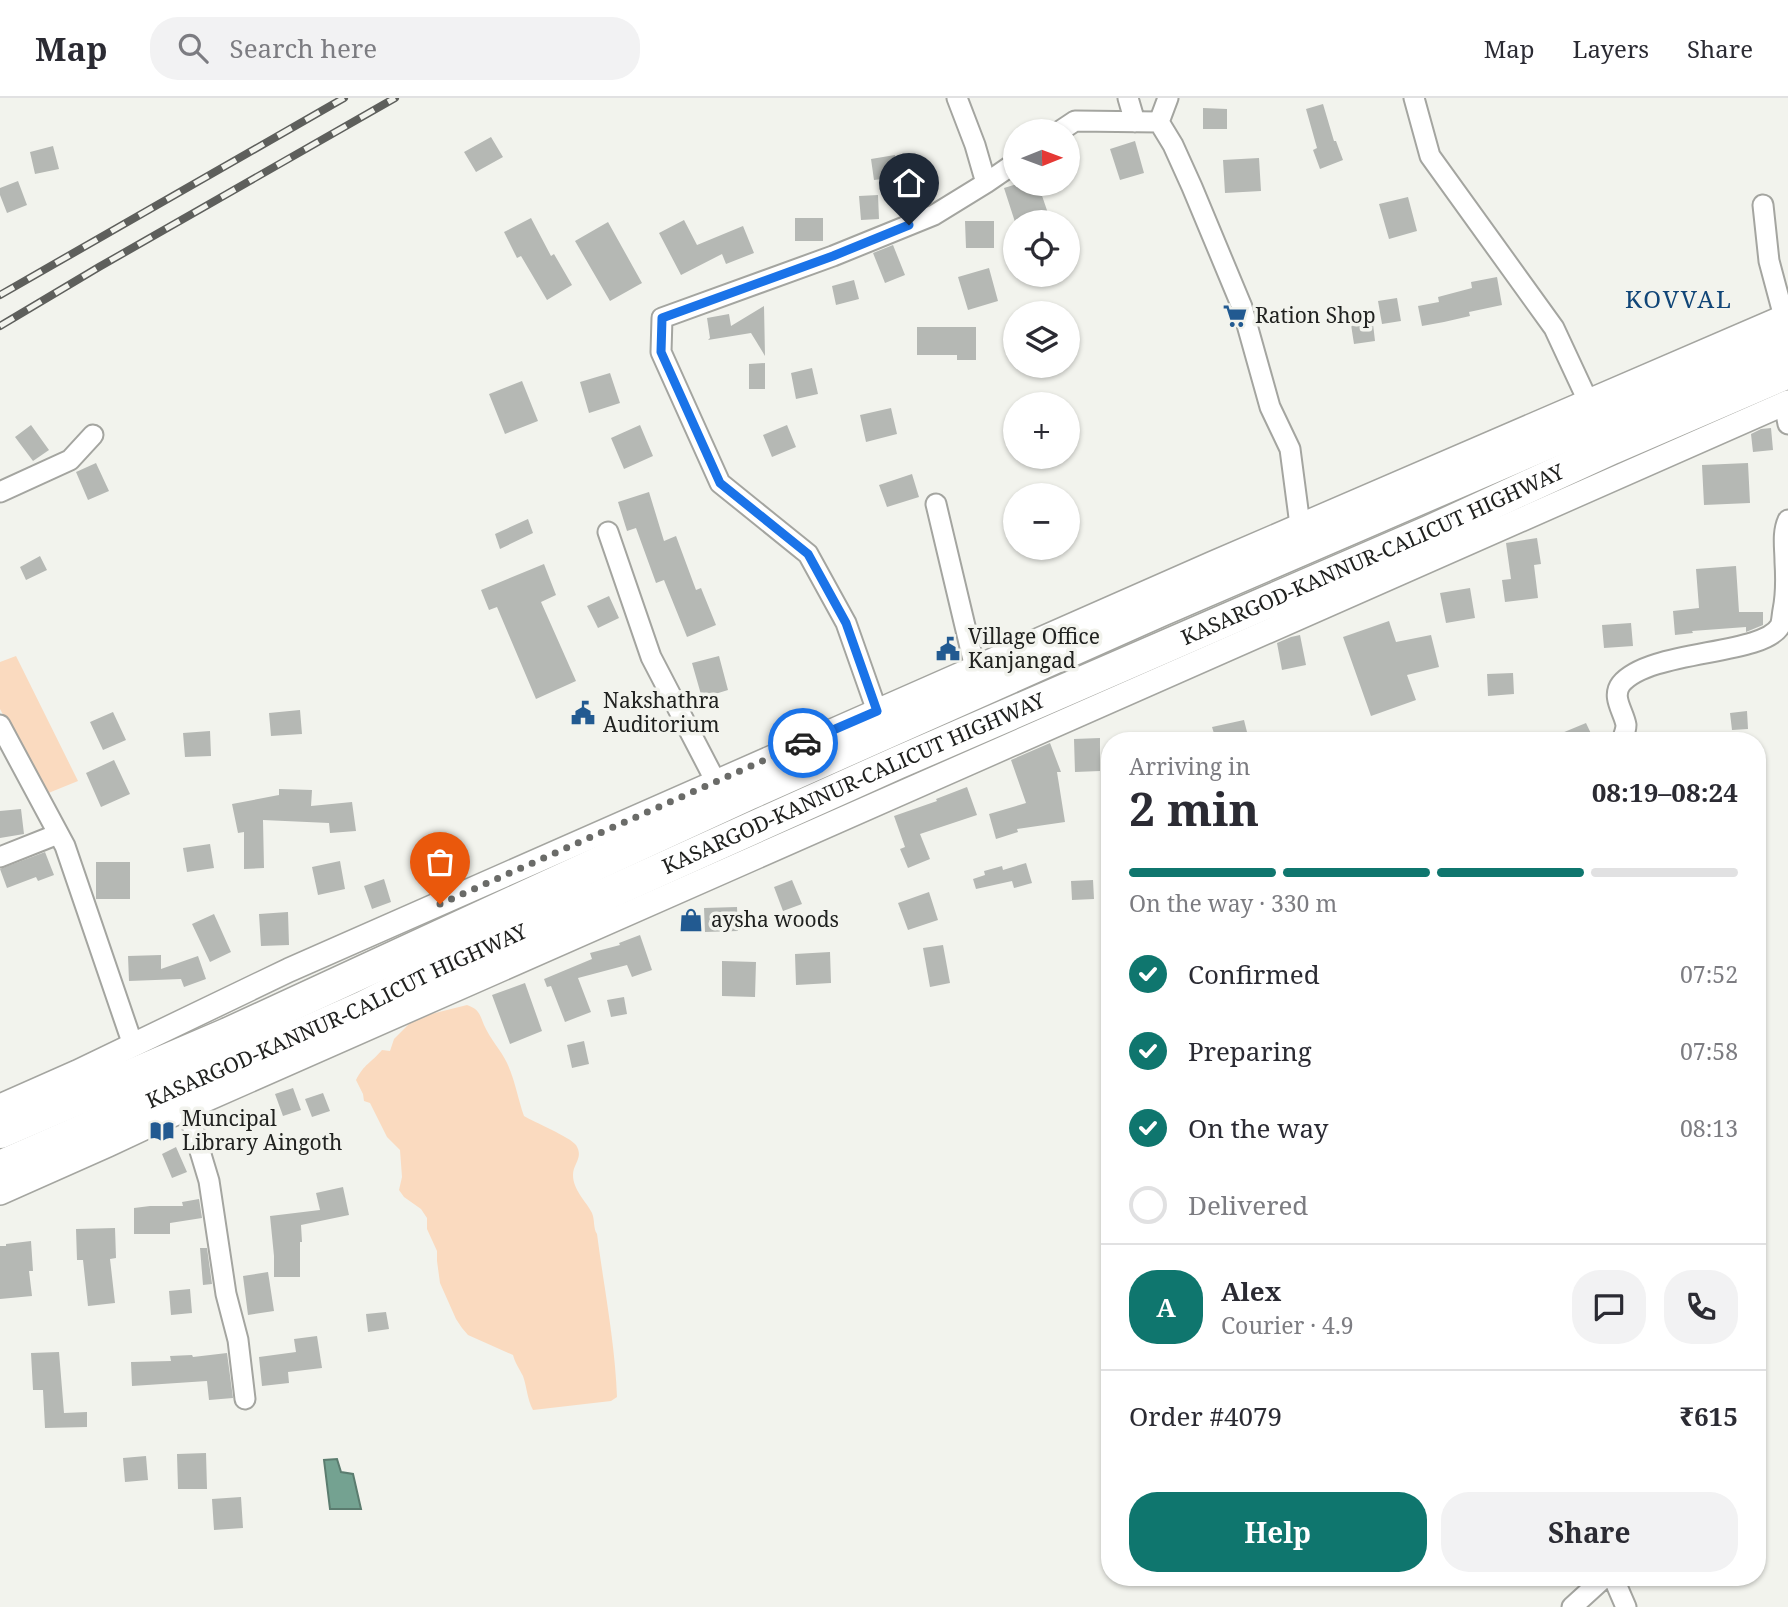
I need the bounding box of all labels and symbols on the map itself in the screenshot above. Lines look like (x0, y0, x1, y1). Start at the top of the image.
north arrow (1003, 119, 1080, 196)
pin (879, 153, 939, 225)
district label: KOVVAL (1625, 282, 1733, 315)
place label: Ration Shop (1255, 301, 1376, 329)
supermarket icon: Ration Shop (1221, 302, 1249, 330)
street label: KASARGOD-KANNUR-CALICUT HIGHWAY (1176, 457, 1569, 651)
place label: Village Office Kanjangad (968, 622, 1100, 674)
public building icon: Village Office Kanjangad (934, 635, 962, 663)
street label: KASARGOD-KANNUR-CALICUT HIGHWAY (658, 685, 1050, 880)
place label: Nakshathra Auditorium (603, 686, 720, 738)
public building icon: Nakshathra Auditorium (569, 699, 597, 727)
courier (768, 708, 838, 778)
pin (410, 832, 470, 904)
place label: aysha woods (711, 905, 839, 933)
shop icon: aysha woods (677, 906, 705, 934)
street label: KASARGOD-KANNUR-CALICUT HIGHWAY (141, 916, 532, 1114)
place label: Muncipal Library Aingoth (182, 1104, 342, 1156)
library icon: Muncipal Library Aingoth (148, 1117, 176, 1145)

